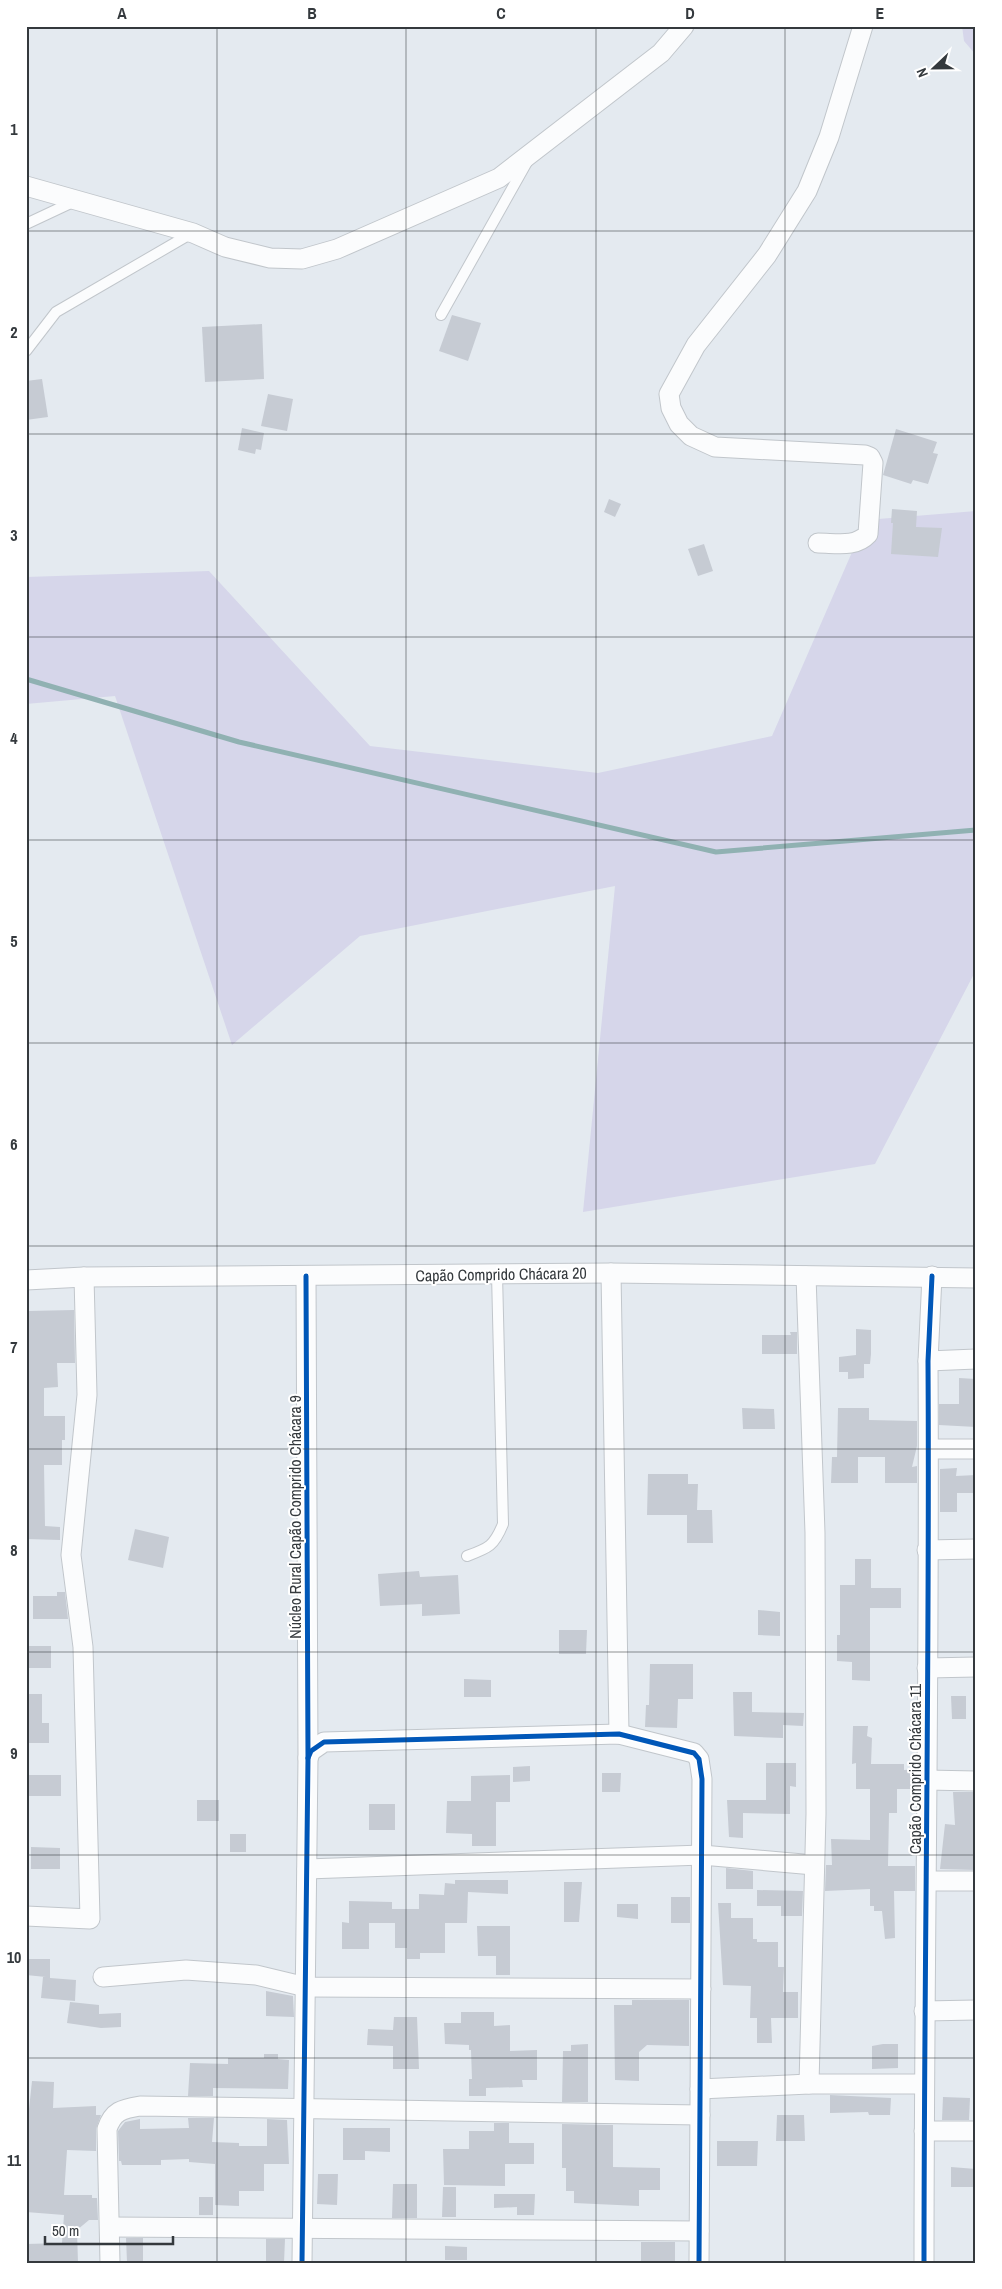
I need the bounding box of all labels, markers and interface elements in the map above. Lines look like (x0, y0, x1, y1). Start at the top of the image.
text: A (117, 2, 127, 24)
text: B (307, 2, 317, 24)
text: C (496, 2, 506, 24)
text: D (685, 2, 695, 24)
text: E (876, 2, 885, 24)
north arrow (910, 42, 960, 92)
text: N (912, 66, 932, 80)
text: 1 (10, 118, 18, 140)
text: 2 (10, 321, 18, 343)
text: 3 (10, 524, 18, 546)
text: 4 (10, 727, 18, 749)
text: 5 (10, 930, 18, 952)
text: 6 (10, 1133, 18, 1155)
street label: Capão Comprido Chácara 20 (415, 1262, 587, 1286)
text: 7 (10, 1336, 18, 1358)
street label: Núcleo Rural Capão Comprido Chácara 9 (284, 1395, 306, 1639)
text: 8 (10, 1539, 18, 1561)
street label: Capão Comprido Chácara 11 (904, 1683, 926, 1854)
text: 9 (10, 1742, 18, 1764)
text: 10 (7, 1946, 21, 1968)
text: 11 (7, 2149, 22, 2171)
scale bar (45, 2214, 172, 2246)
text: 50 m (52, 2220, 79, 2241)

